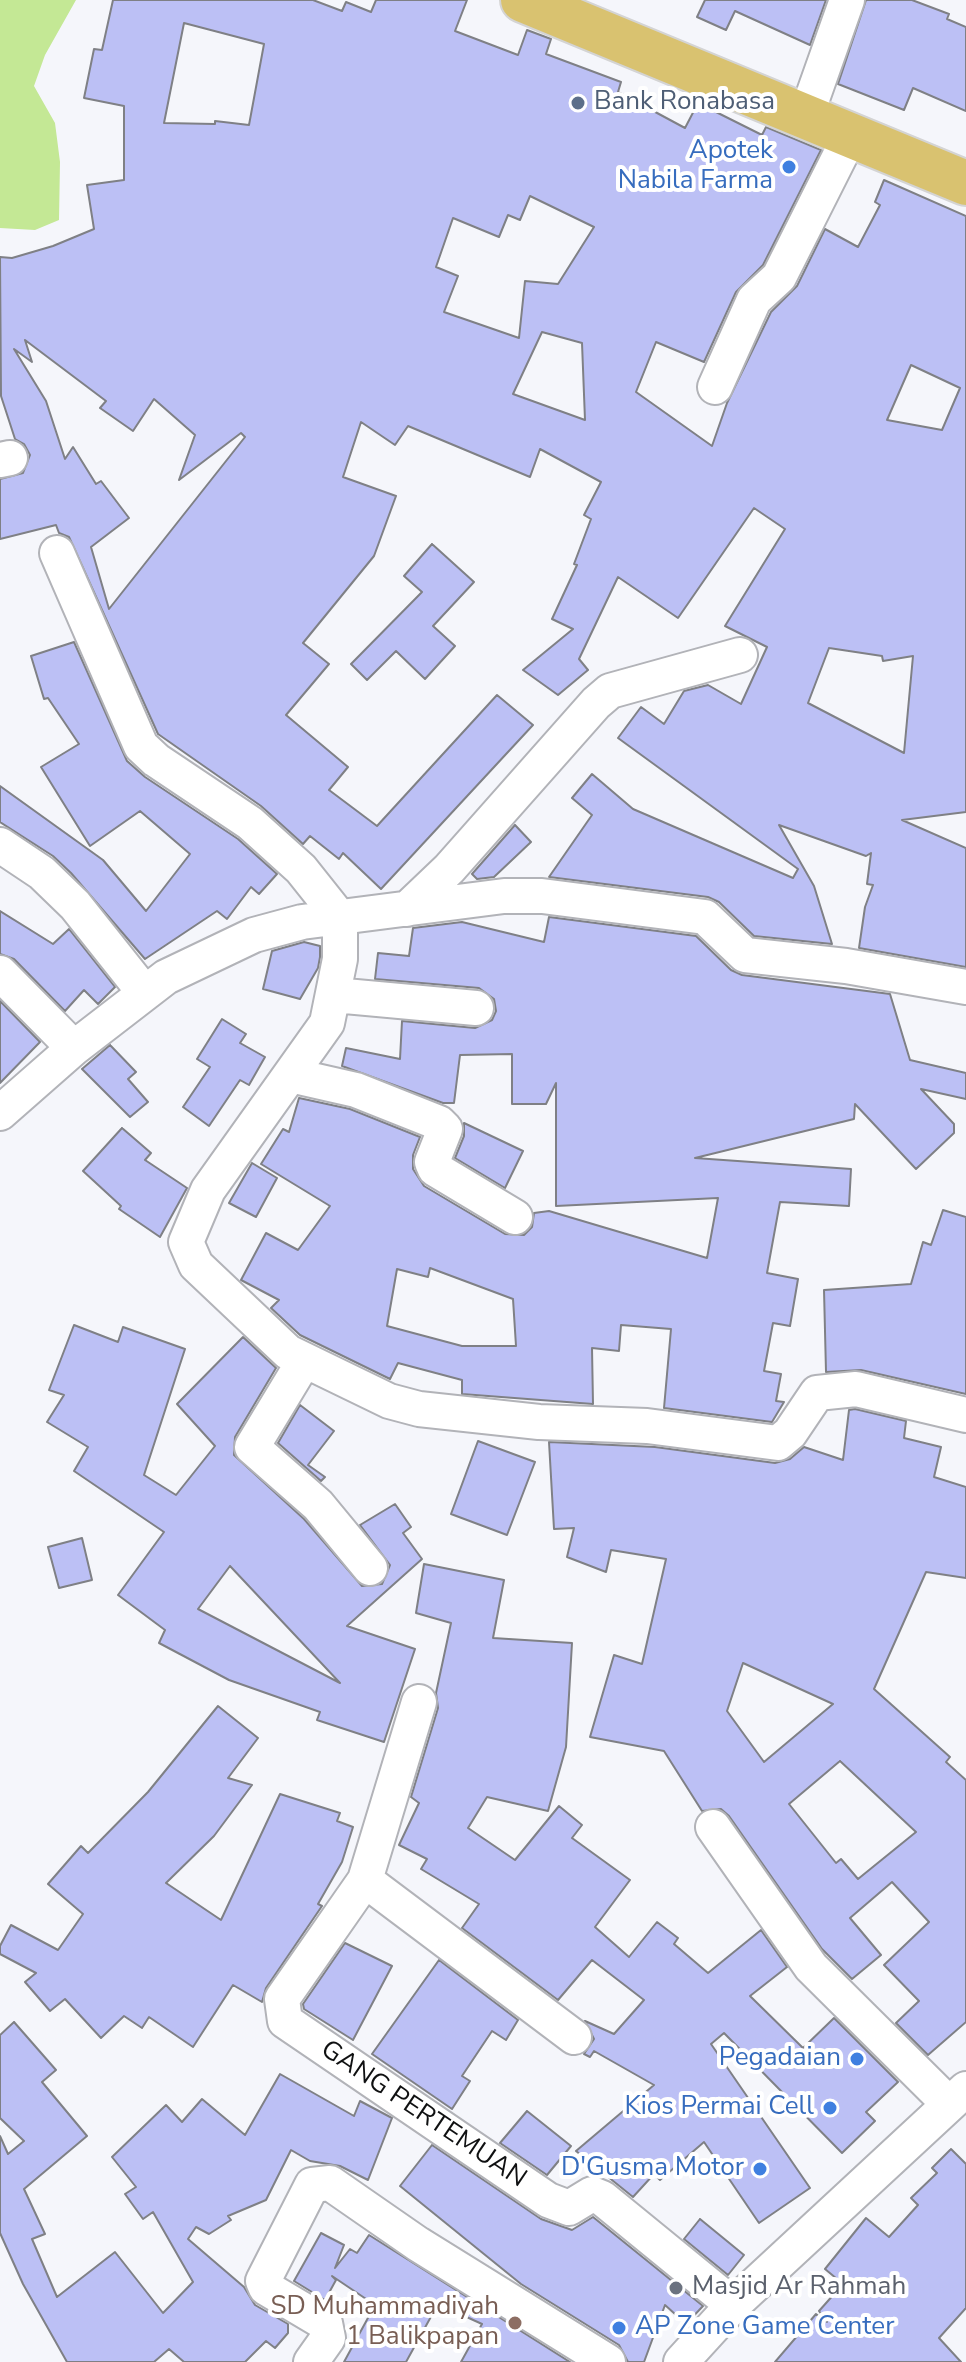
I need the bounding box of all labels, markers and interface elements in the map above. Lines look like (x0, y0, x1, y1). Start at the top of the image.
place label: Bank Ronabasa (594, 87, 775, 119)
marker: Bank Ronabasa (569, 94, 587, 112)
place label: Apotek Nabila Farma (618, 136, 773, 198)
marker: Apotek Nabila Farma (780, 158, 798, 176)
street label: GANG PERTEMUAN (314, 2035, 532, 2195)
place label: Pegadaian (719, 2043, 841, 2075)
marker: Pegadaian (848, 2050, 866, 2068)
place label: Kios Permai Cell (624, 2092, 814, 2124)
marker: Kios Permai Cell (821, 2099, 839, 2117)
place label: D'Gusma Motor (561, 2153, 744, 2185)
marker: D'Gusma Motor (751, 2160, 769, 2178)
place label: Masjid Ar Rahmah (692, 2272, 906, 2304)
marker: Masjid Ar Rahmah (667, 2279, 685, 2297)
place label: SD Muhammadiyah 1 Balikpapan (271, 2292, 499, 2354)
place label: AP Zone Game Center (635, 2312, 894, 2344)
marker: SD Muhammadiyah 1 Balikpapan (506, 2314, 524, 2332)
marker: AP Zone Game Center (610, 2319, 628, 2337)

